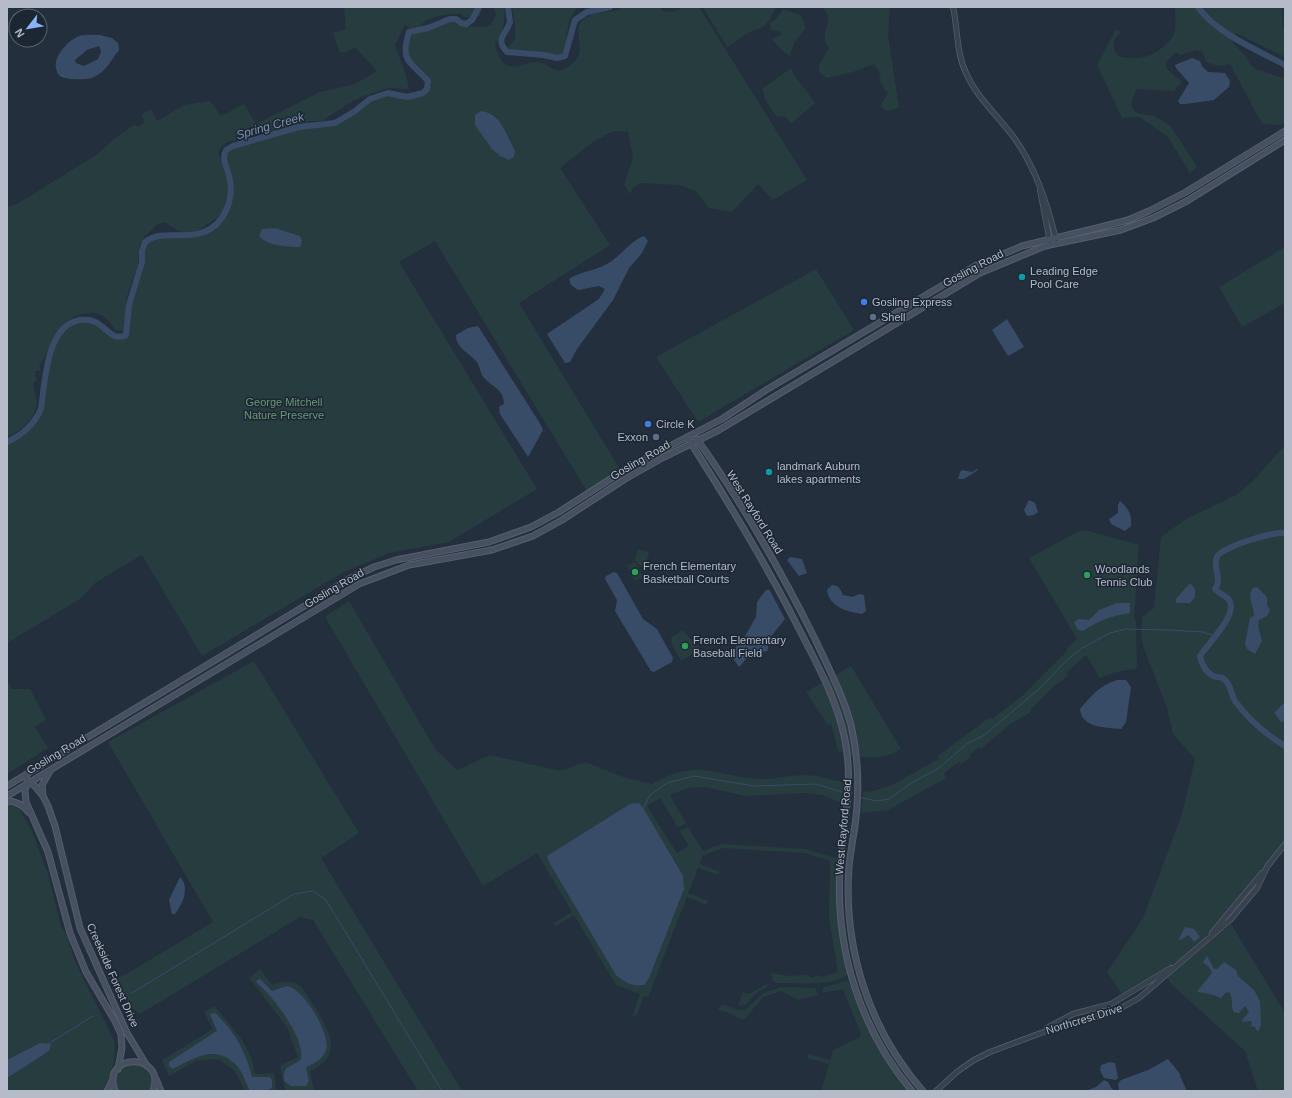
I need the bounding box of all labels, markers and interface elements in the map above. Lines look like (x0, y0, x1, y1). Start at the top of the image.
north arrow (8, 8, 48, 48)
text: N (12, 27, 27, 40)
water label: Spring Creek (234, 109, 307, 142)
street label: Gosling Road (941, 247, 1005, 289)
place label: Leading Edge Pool Care (1030, 265, 1098, 290)
marker: Leading Edge Pool Care (1017, 272, 1027, 282)
place label: Gosling Express (872, 296, 953, 308)
marker: Gosling Express (859, 297, 869, 307)
place label: Shell (881, 311, 905, 323)
marker: Shell (868, 312, 878, 322)
park label: George Mitchell Nature Preserve (244, 396, 324, 421)
place label: Circle K (656, 418, 695, 430)
marker: Circle K (643, 419, 653, 429)
place label: Exxon (617, 431, 648, 443)
marker: Exxon (651, 432, 661, 442)
street label: Gosling Road (608, 438, 672, 482)
place label: landmark Auburn lakes apartments (777, 460, 861, 485)
marker: landmark Auburn lakes apartments (764, 467, 774, 477)
street label: West Rayford Road (725, 468, 785, 556)
place label: French Elementary Basketball Courts (643, 560, 736, 585)
place label: Woodlands Tennis Club (1095, 563, 1152, 588)
street label: Gosling Road (302, 566, 366, 610)
marker: French Elementary Basketball Courts (630, 567, 640, 577)
marker: Woodlands Tennis Club (1082, 570, 1092, 580)
place label: French Elementary Baseball Field (693, 634, 786, 659)
marker: French Elementary Baseball Field (680, 641, 690, 651)
street label: Gosling Road (24, 732, 88, 776)
street label: West Rayford Road (833, 779, 853, 875)
street label: Creekside Forest Drive (85, 921, 141, 1029)
street label: Northcrest Drive (1044, 1002, 1124, 1036)

